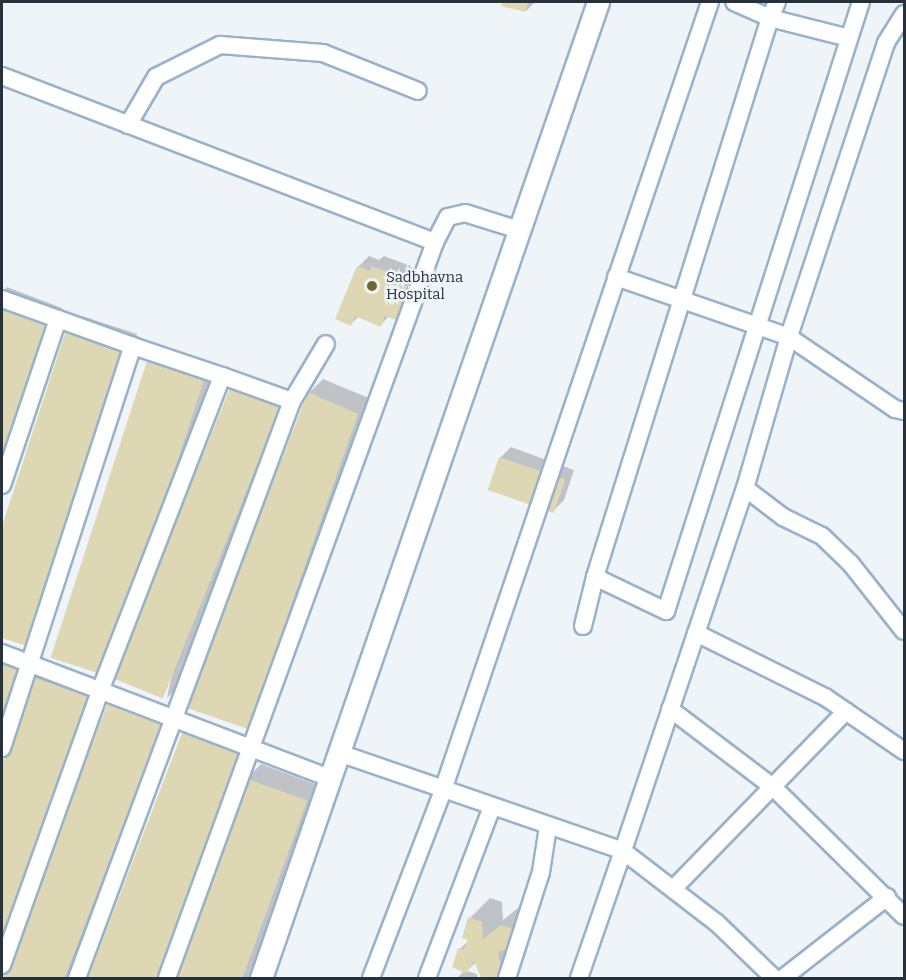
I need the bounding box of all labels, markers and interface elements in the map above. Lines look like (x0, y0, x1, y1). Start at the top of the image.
place label: Sadbhavna Hospital (386, 268, 463, 303)
marker: Sadbhavna Hospital (363, 277, 381, 295)

